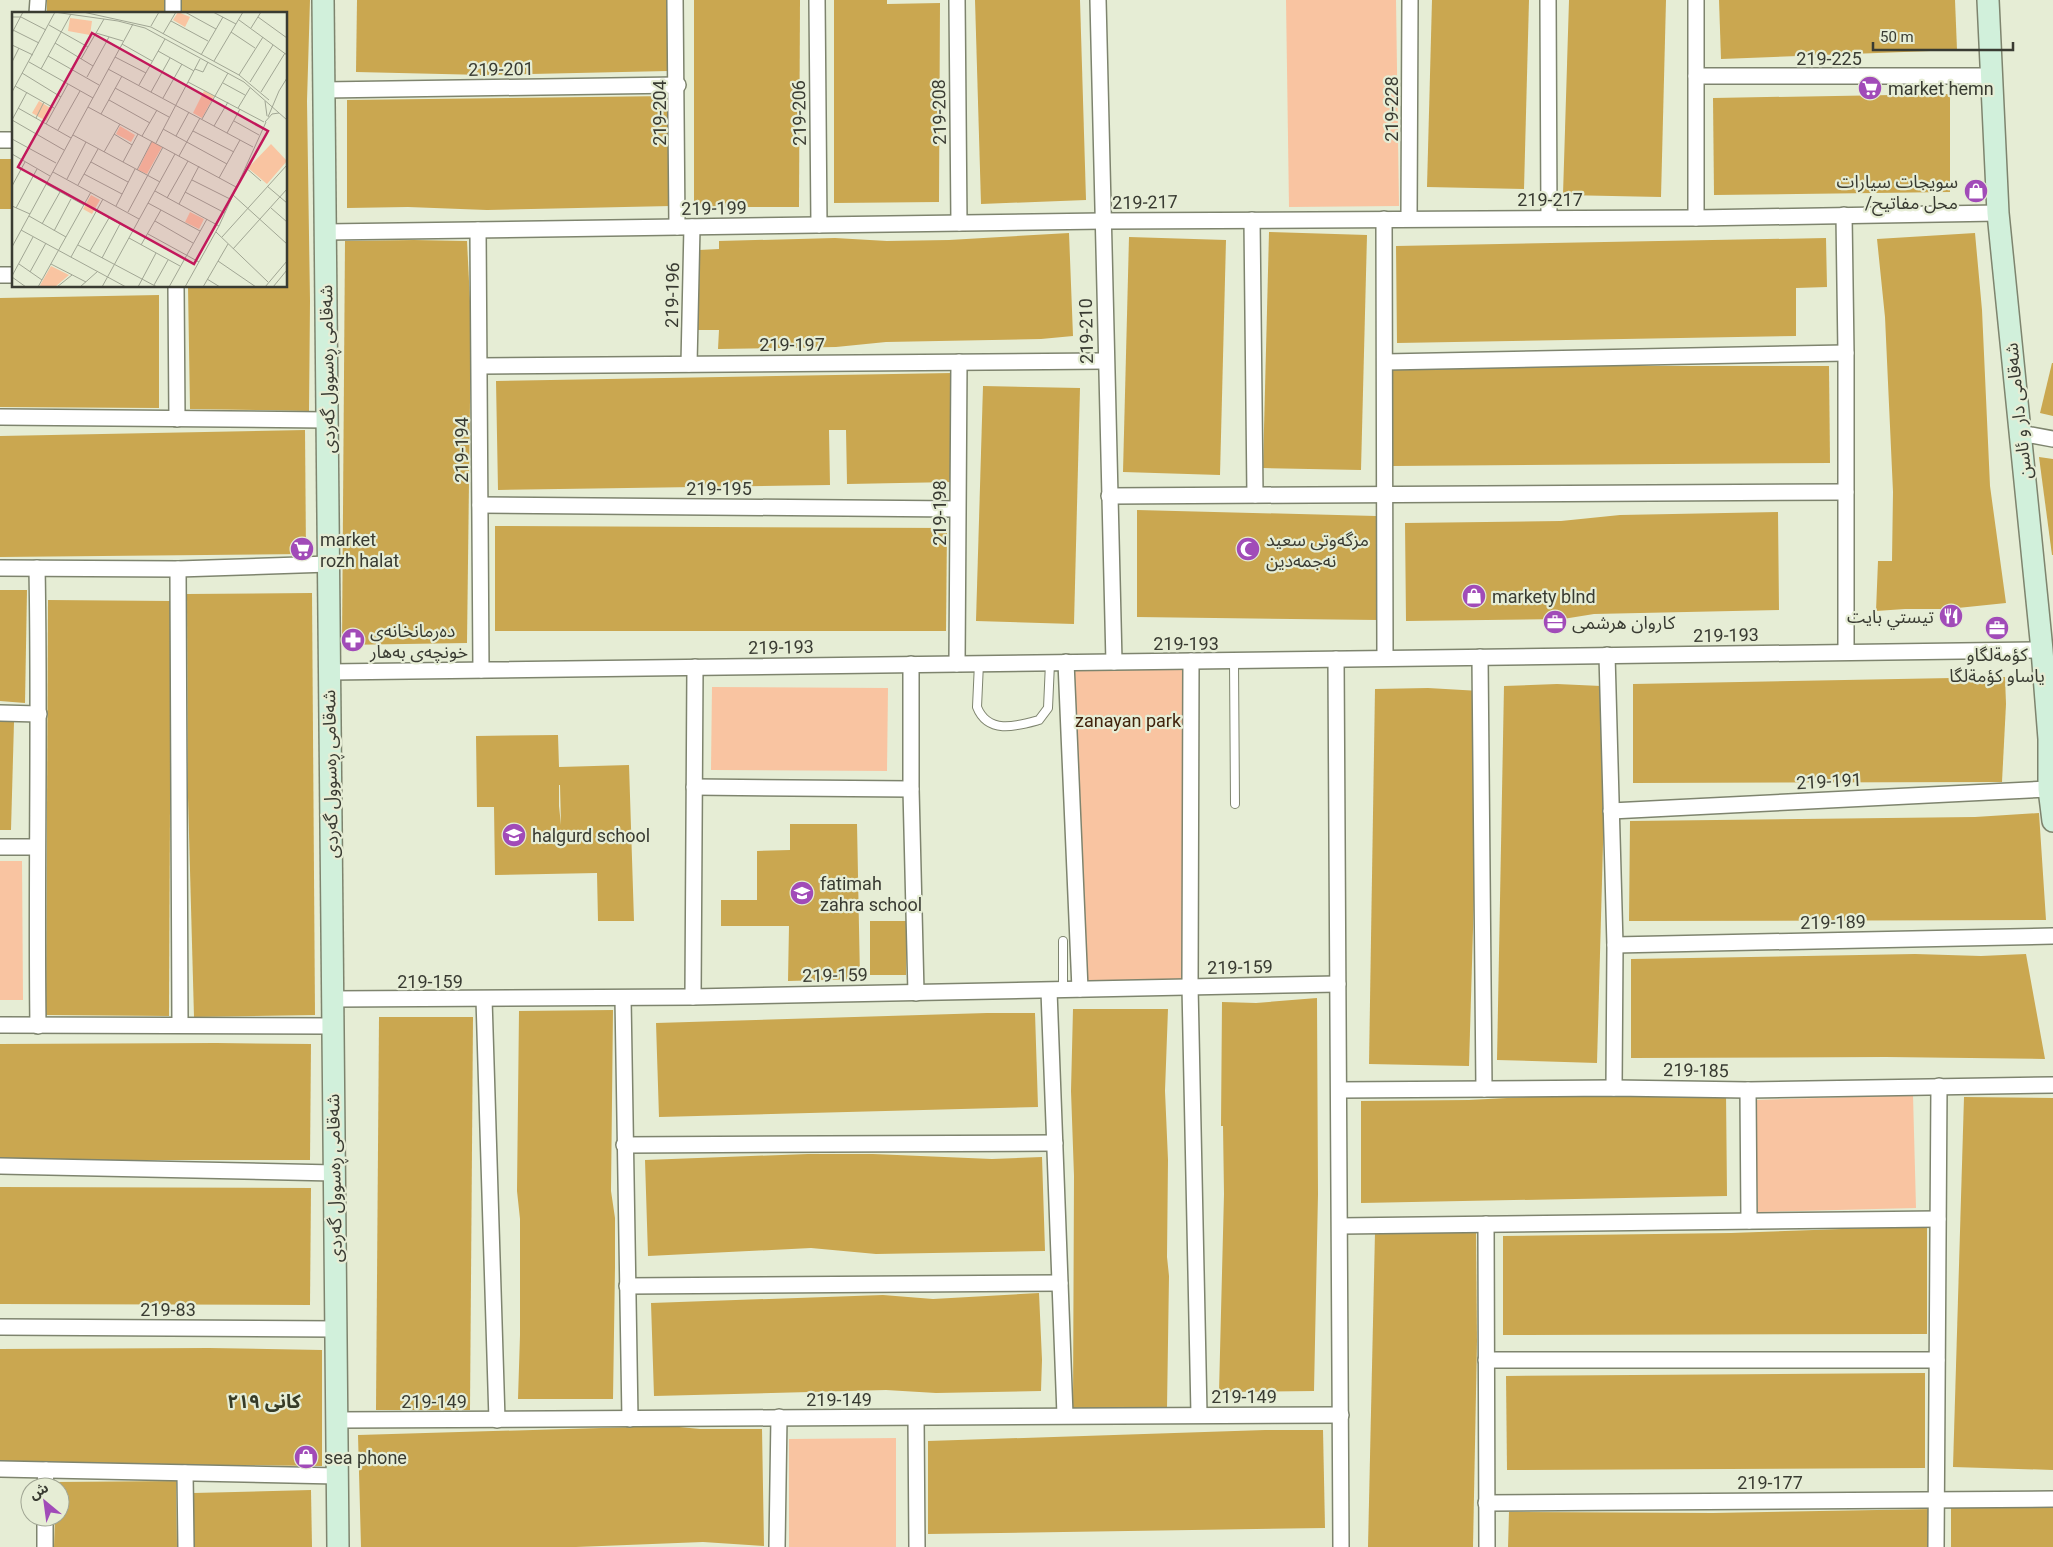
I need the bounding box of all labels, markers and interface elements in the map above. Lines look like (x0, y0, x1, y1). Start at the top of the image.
inset map (12, 12, 288, 288)
scale bar (1873, 20, 2013, 52)
text: 50 m (1880, 28, 1914, 46)
street label: 219-225 (1796, 48, 1862, 69)
street label: 219-201 (468, 58, 534, 80)
supermarket icon: market hemn (1857, 75, 1883, 101)
street label: 219-228 (1381, 76, 1402, 142)
place label: market hemn (1888, 78, 1994, 99)
street label: 219-208 (928, 79, 950, 145)
street label: 219-204 (649, 80, 670, 146)
street label: 219-206 (788, 80, 810, 146)
place label: سويجات سيارات /محل مفاتيح (1837, 171, 1958, 216)
shop icon: سويجات سيارات /محل مفاتيح (1963, 178, 1989, 204)
street label: 219-217 (1517, 189, 1583, 210)
street label: 219-217 (1112, 191, 1178, 213)
street label: 219-199 (681, 197, 747, 219)
street label: 219-196 (661, 262, 683, 328)
street label: شەقامی ڕەسوول گەردی (315, 284, 344, 453)
street label: 219-210 (1075, 298, 1097, 364)
street label: 219-197 (759, 334, 825, 355)
street label: شەقامی دار و ئاسن (2000, 342, 2037, 480)
street label: 219-194 (451, 417, 472, 483)
street label: 219-195 (686, 478, 752, 499)
street label: 219-198 (929, 480, 950, 546)
place label: market rozh halat (320, 529, 399, 571)
place label: مزگەوتی سعید نەجمەدین (1266, 529, 1369, 572)
supermarket icon: market rozh halat (289, 536, 315, 562)
mosque icon: مزگەوتی سعید نەجمەدین (1235, 536, 1261, 562)
shop icon: markety blnd (1461, 583, 1487, 609)
place label: markety blnd (1492, 586, 1596, 607)
restaurant icon: تيستي بايت (1938, 603, 1964, 629)
place label: تيستي بايت (1847, 606, 1934, 630)
office icon: كاروان هرشمی (1542, 609, 1568, 635)
place label: كاروان هرشمی (1572, 612, 1676, 634)
office icon: كؤمةلگاو ياساو كؤمةلگا (1984, 615, 2010, 641)
place label: دەرمانخانەی خونچەی بەهار (369, 620, 468, 663)
street label: 219-193 (1693, 624, 1759, 646)
pharmacy icon: دەرمانخانەی خونچەی بەهار (340, 627, 366, 653)
street label: 219-193 (1153, 633, 1219, 654)
street label: 219-193 (748, 636, 814, 658)
place label: كؤمةلگاو ياساو كؤمةلگا (1949, 644, 2045, 687)
street label: شەقامی ڕەسوول گەردی (318, 689, 347, 858)
park label: zanayan park (1075, 710, 1182, 731)
street label: 219-191 (1796, 769, 1862, 793)
school or university icon: halgurd school (501, 822, 527, 848)
place label: halgurd school (532, 825, 650, 846)
place label: fatimah zahra school (820, 873, 922, 915)
school or university icon: fatimah zahra school (789, 880, 815, 906)
street label: 219-189 (1800, 911, 1866, 933)
street label: 219-159 (1207, 956, 1273, 978)
street label: 219-159 (802, 964, 868, 986)
street label: 219-159 (397, 971, 463, 992)
street label: 219-185 (1663, 1059, 1729, 1081)
street label: شەقامی ڕەسوول گەردی (322, 1093, 351, 1262)
street label: 219-83 (140, 1299, 196, 1320)
street label: 219-149 (1211, 1386, 1277, 1407)
street label: 219-149 (806, 1389, 872, 1410)
district label: کانی ٢١٩ (227, 1390, 301, 1413)
street label: 219-149 (401, 1391, 467, 1412)
shop icon: sea phone (293, 1444, 319, 1470)
place label: sea phone (324, 1447, 407, 1468)
street label: 219-177 (1737, 1472, 1803, 1493)
north arrow (20, 1477, 70, 1527)
text: ش (26, 1479, 51, 1502)

